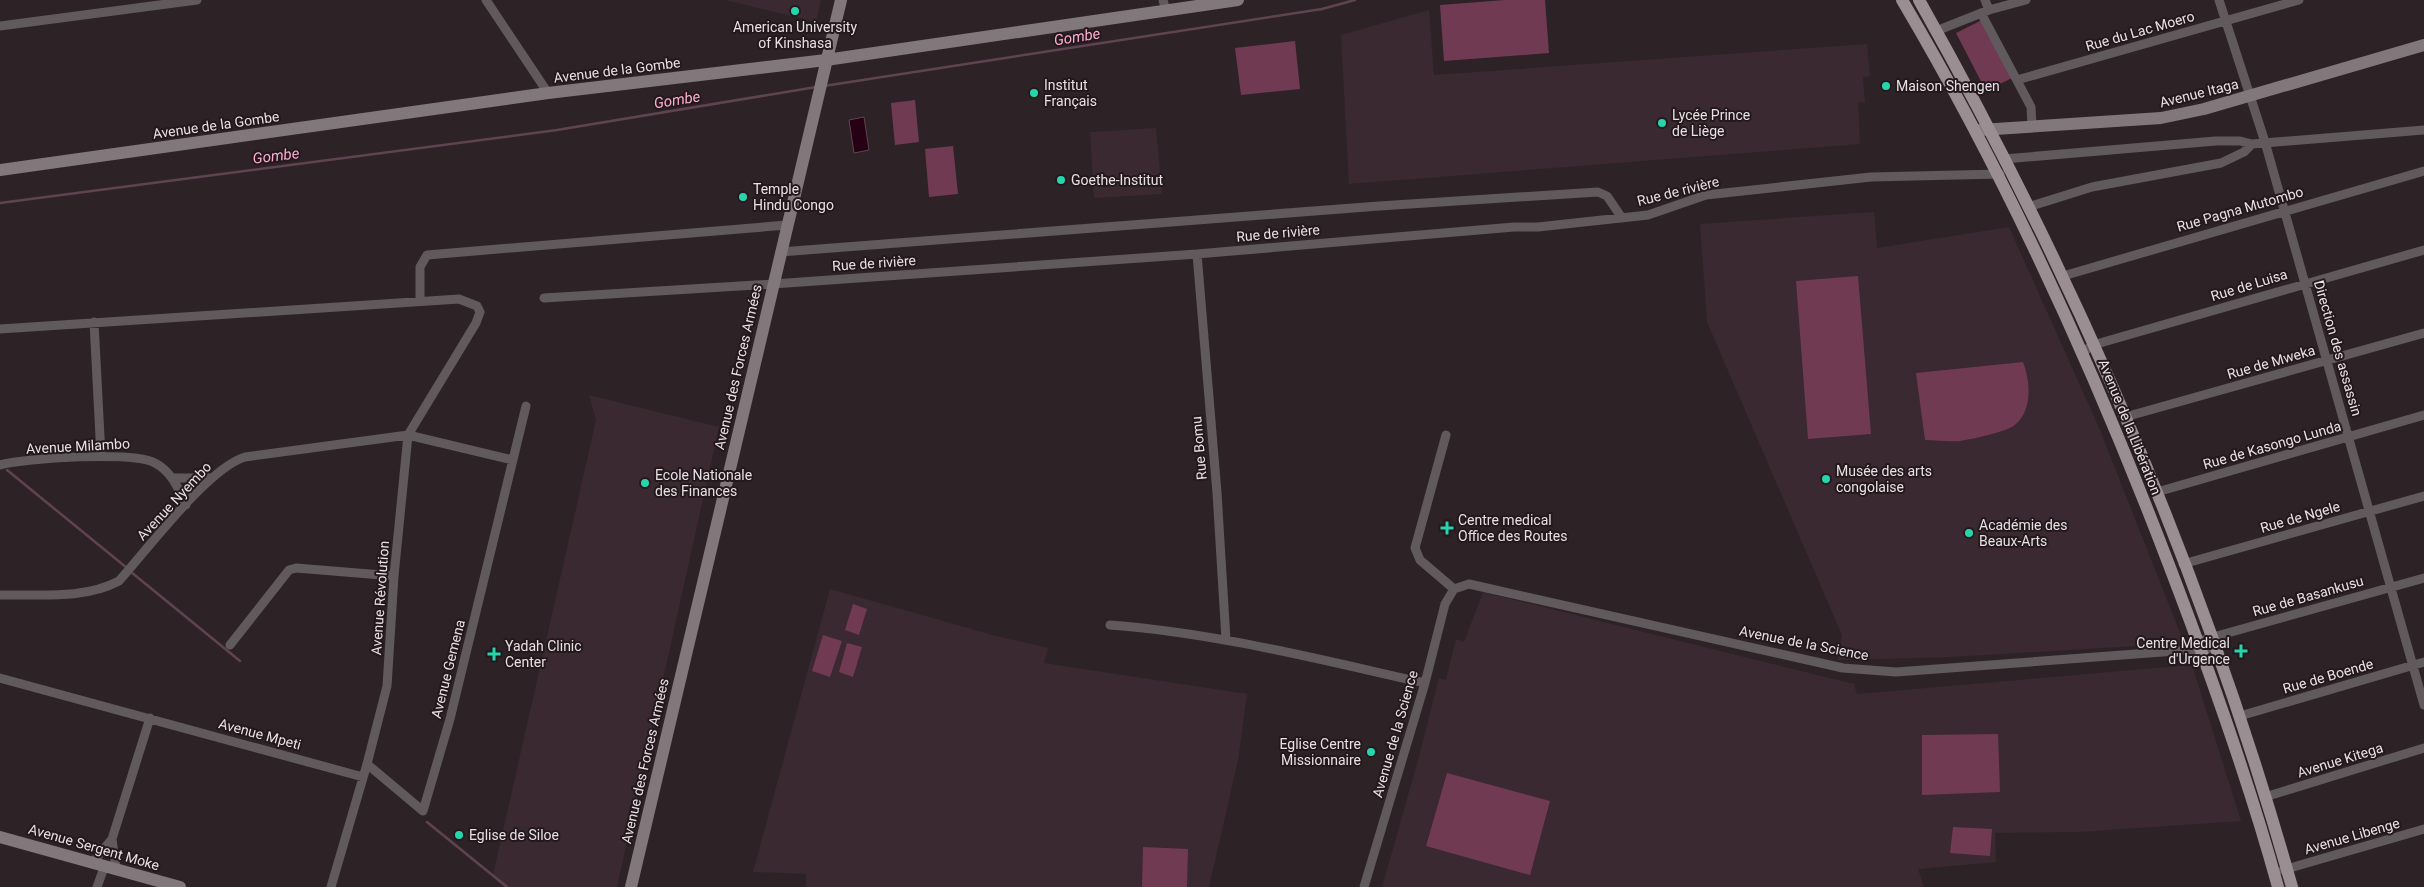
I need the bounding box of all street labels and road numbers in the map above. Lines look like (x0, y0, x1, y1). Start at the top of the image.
street label: Rue du Lac Moero (2084, 8, 2196, 54)
street label: Avenue de la Gombe (553, 54, 681, 86)
street label: Avenue Itaga (2158, 75, 2240, 111)
street label: Avenue de la Gombe (152, 108, 280, 142)
street label: Rue de rivière (1635, 173, 1721, 209)
street label: Rue Pagna Mutombo (2175, 183, 2305, 235)
street label: Rue de rivière (1236, 221, 1320, 245)
street label: Rue de rivière (832, 252, 916, 274)
street label: Rue de Luisa (2209, 266, 2289, 304)
street label: Direction des assassin (2311, 278, 2365, 418)
street label: Avenue des Forces Armées (711, 283, 765, 451)
street label: Rue de Mweka (2225, 342, 2317, 382)
street label: Avenue de la Libération (2096, 357, 2164, 497)
street label: Rue Bomu (1188, 415, 1210, 481)
street label: Rue de Kasongo Lunda (2201, 418, 2343, 472)
street label: Avenue Milambo (26, 435, 130, 457)
street label: Avenue Nyembo (134, 458, 214, 544)
street label: Rue de Ngele (2258, 498, 2342, 536)
street label: Avenue Révolution (368, 540, 392, 656)
street label: Rue de Basankusu (2251, 573, 2365, 619)
street label: Avenue Gemena (428, 618, 468, 720)
street label: Avenue de la Science (1738, 623, 1870, 663)
street label: Rue de Boende (2281, 655, 2375, 697)
street label: Avenue de la Science (1369, 669, 1421, 799)
street label: Avenue des Forces Armées (618, 677, 672, 845)
street label: Avenue Mpeti (217, 715, 303, 753)
street label: Avenue Kitega (2295, 739, 2385, 781)
street label: Avenue Libenge (2302, 815, 2402, 857)
street label: Avenue Sergent Moke (27, 821, 161, 873)

